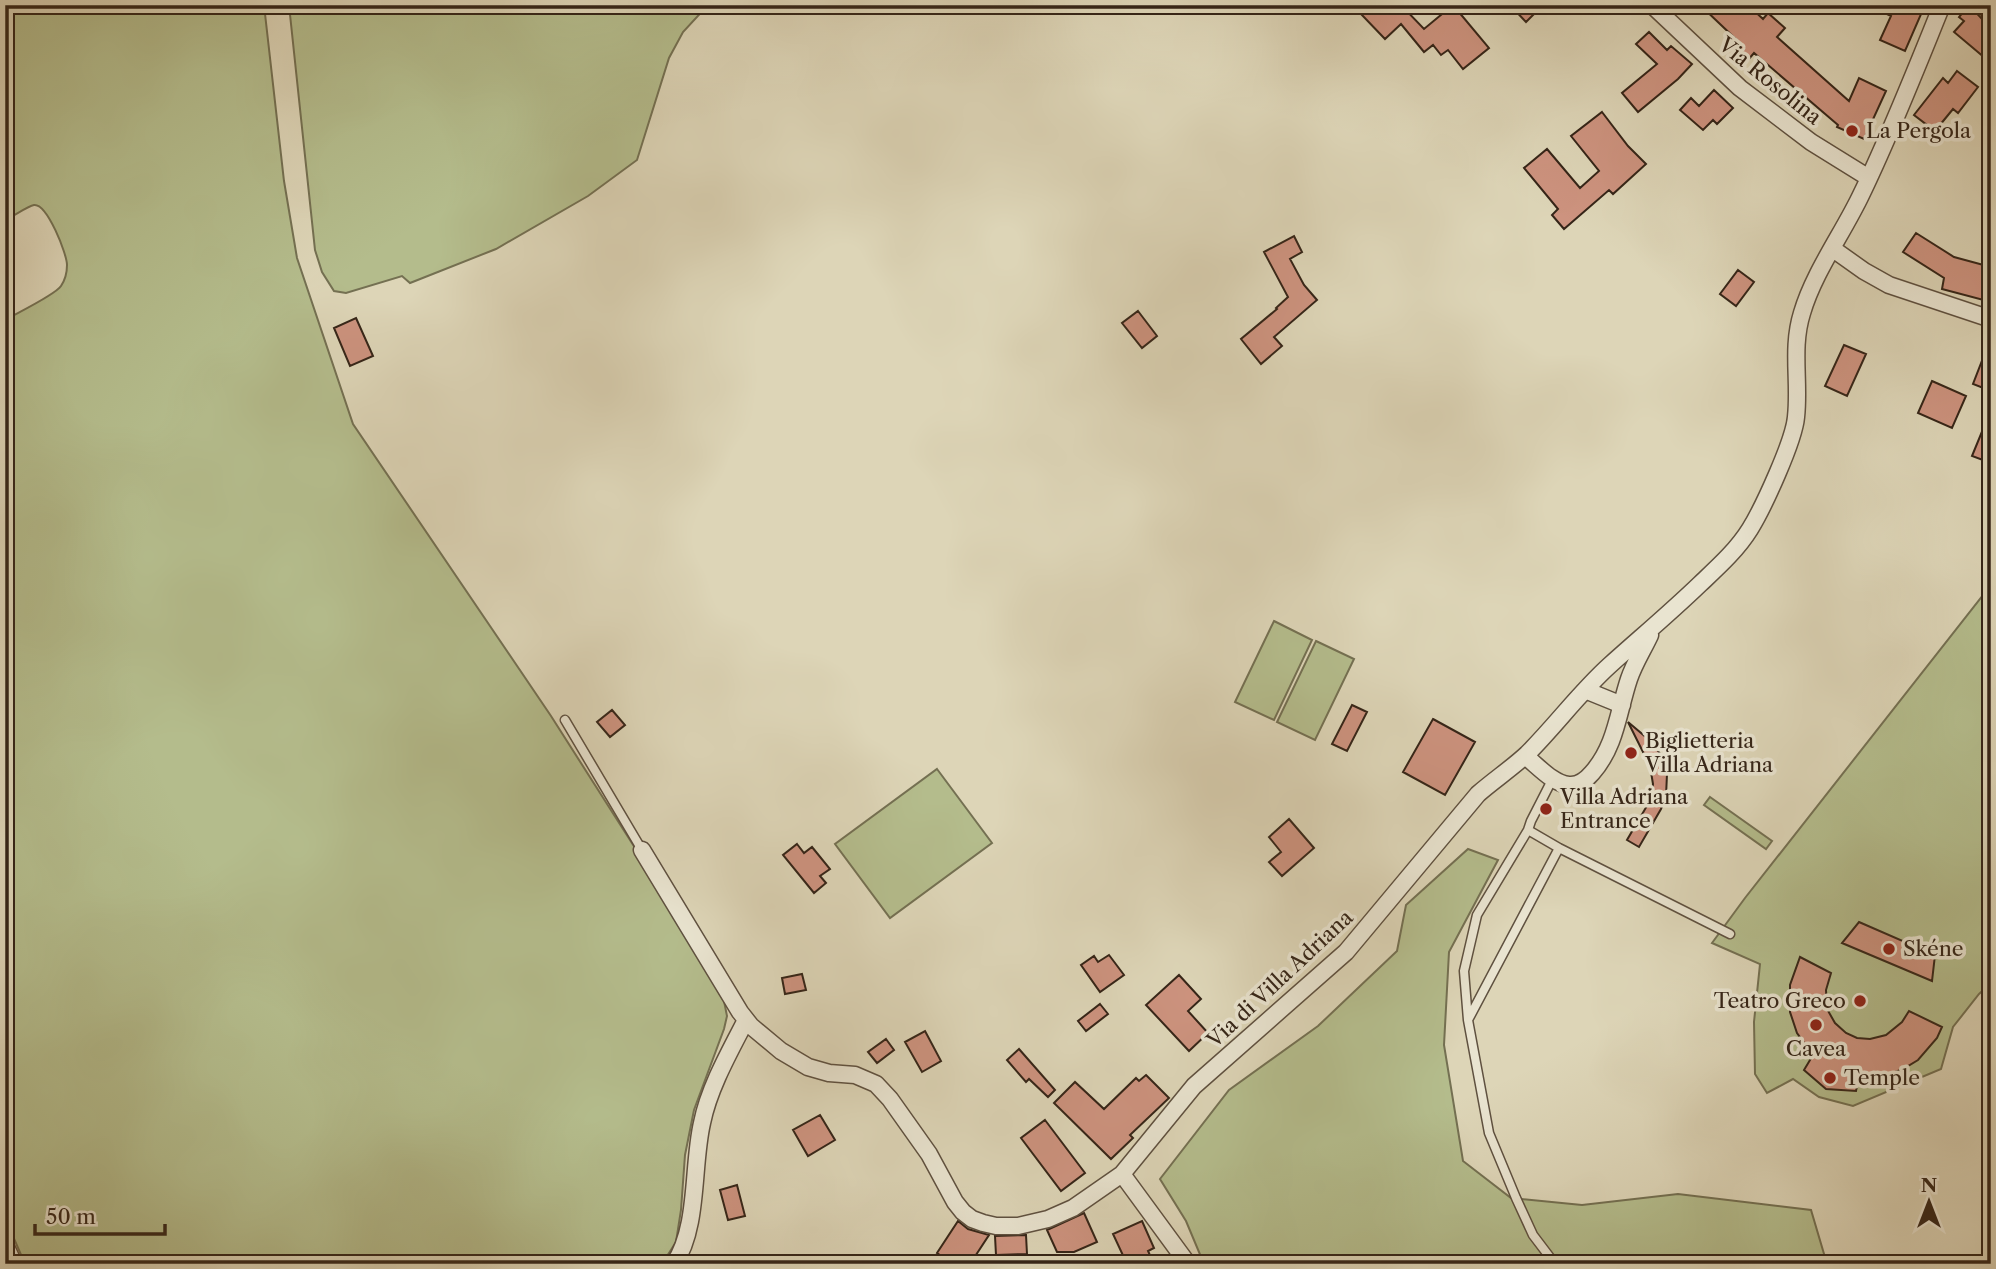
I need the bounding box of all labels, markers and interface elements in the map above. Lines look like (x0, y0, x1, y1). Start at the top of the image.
street label: Via Rosolina (1713, 31, 1827, 130)
place label: La Pergola (1866, 118, 1972, 143)
marker: La Pergola (1844, 123, 1860, 139)
place label: Biglietteria Villa Adriana (1644, 728, 1774, 777)
marker: Biglietteria Villa Adriana (1623, 745, 1639, 761)
place label: Villa Adriana Entrance (1559, 784, 1689, 833)
marker: Villa Adriana Entrance (1538, 801, 1554, 817)
street label: Via di Villa Adriana (1201, 904, 1358, 1053)
place label: Skéne (1903, 936, 1964, 961)
marker: Skéne (1881, 941, 1897, 957)
place label: Teatro Greco (1714, 988, 1846, 1013)
marker: Teatro Greco (1852, 993, 1868, 1009)
marker: Cavea (1808, 1017, 1824, 1033)
place label: Cavea (1786, 1036, 1847, 1061)
place label: Temple (1844, 1065, 1920, 1090)
marker: Temple (1822, 1070, 1838, 1086)
north arrow (1895, 1168, 1965, 1238)
text: N (1921, 1174, 1937, 1197)
scale bar (35, 1192, 164, 1236)
text: 50 m (46, 1204, 96, 1229)

